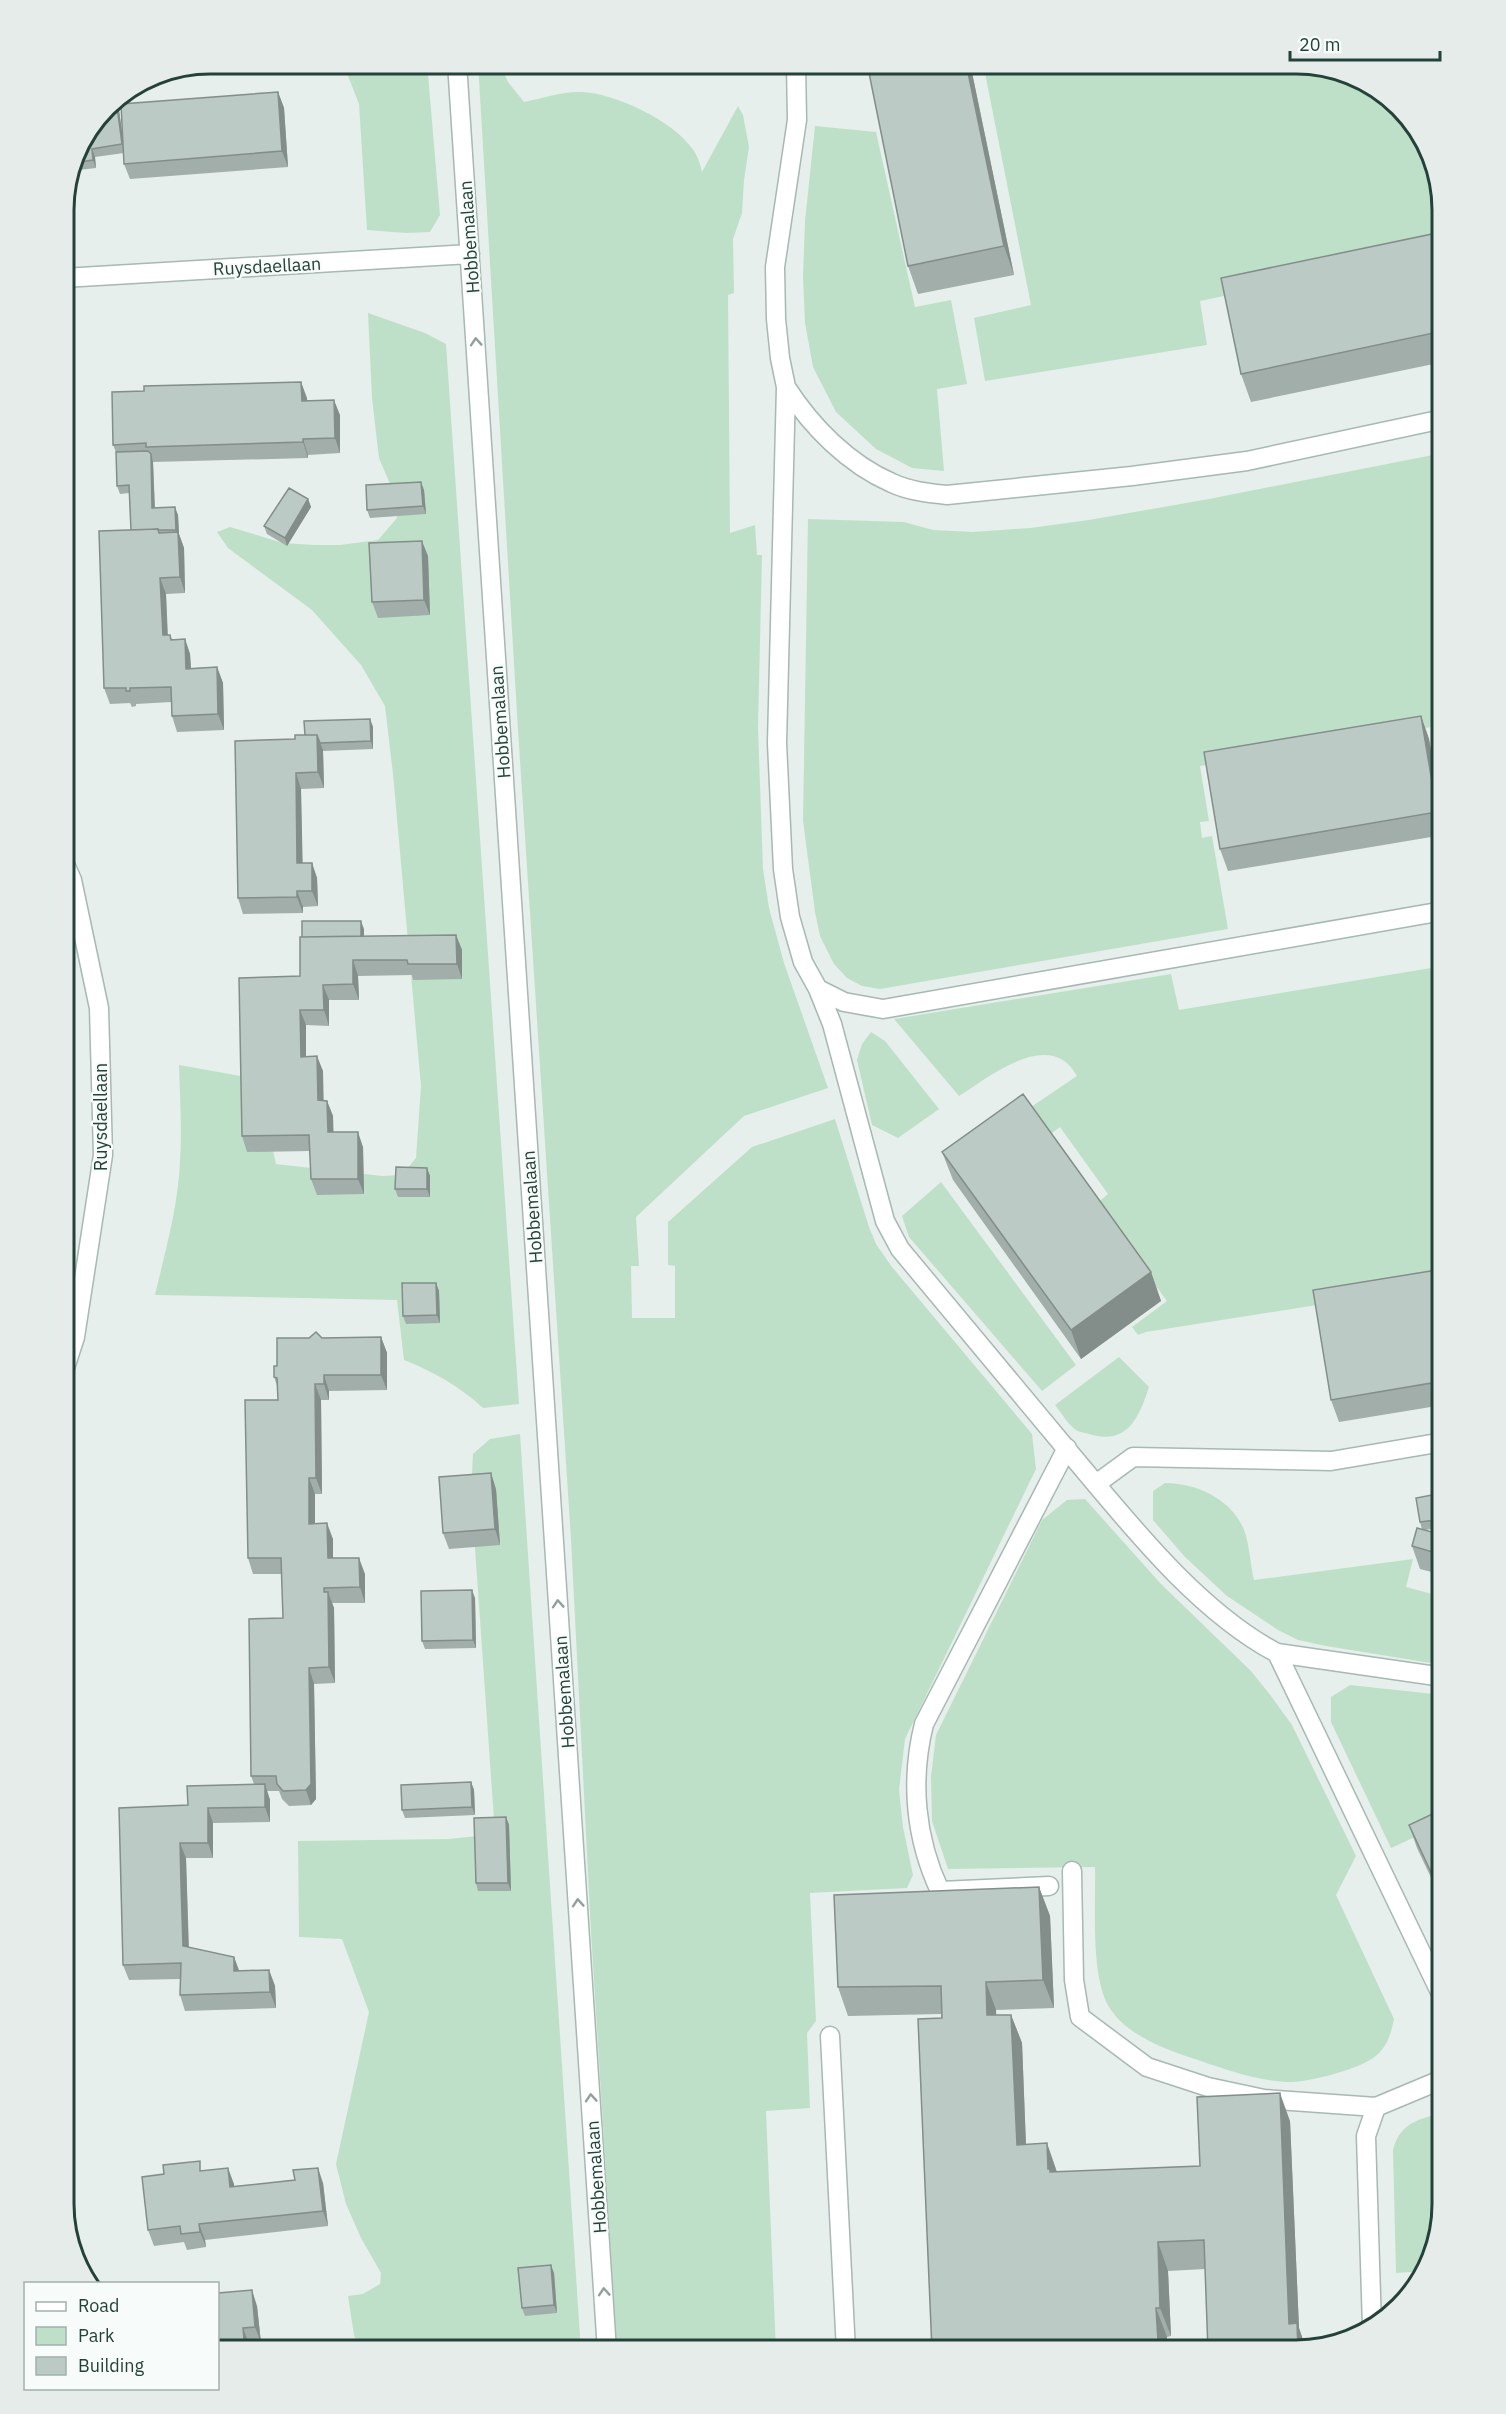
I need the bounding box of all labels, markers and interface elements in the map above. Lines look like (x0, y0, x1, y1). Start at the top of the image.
scale bar (1290, 24, 1440, 62)
text: 20 m (1299, 33, 1341, 56)
street label: Hobbemalaan (454, 180, 484, 294)
street label: Ruysdaellaan (212, 252, 322, 280)
one-way arrow (469, 337, 482, 346)
street label: Hobbemalaan (485, 665, 515, 779)
street label: Ruysdaellaan (89, 1063, 112, 1171)
street label: Hobbemalaan (517, 1150, 547, 1264)
one-way arrow (552, 1599, 565, 1608)
street label: Hobbemalaan (549, 1635, 579, 1749)
one-way arrow (572, 1899, 585, 1908)
one-way arrow (585, 2093, 598, 2102)
street label: Hobbemalaan (581, 2120, 611, 2234)
legend (24, 2282, 219, 2390)
one-way arrow (597, 2288, 610, 2297)
text: Road (78, 2294, 119, 2317)
text: Park (78, 2324, 115, 2347)
text: Building (78, 2354, 145, 2377)

